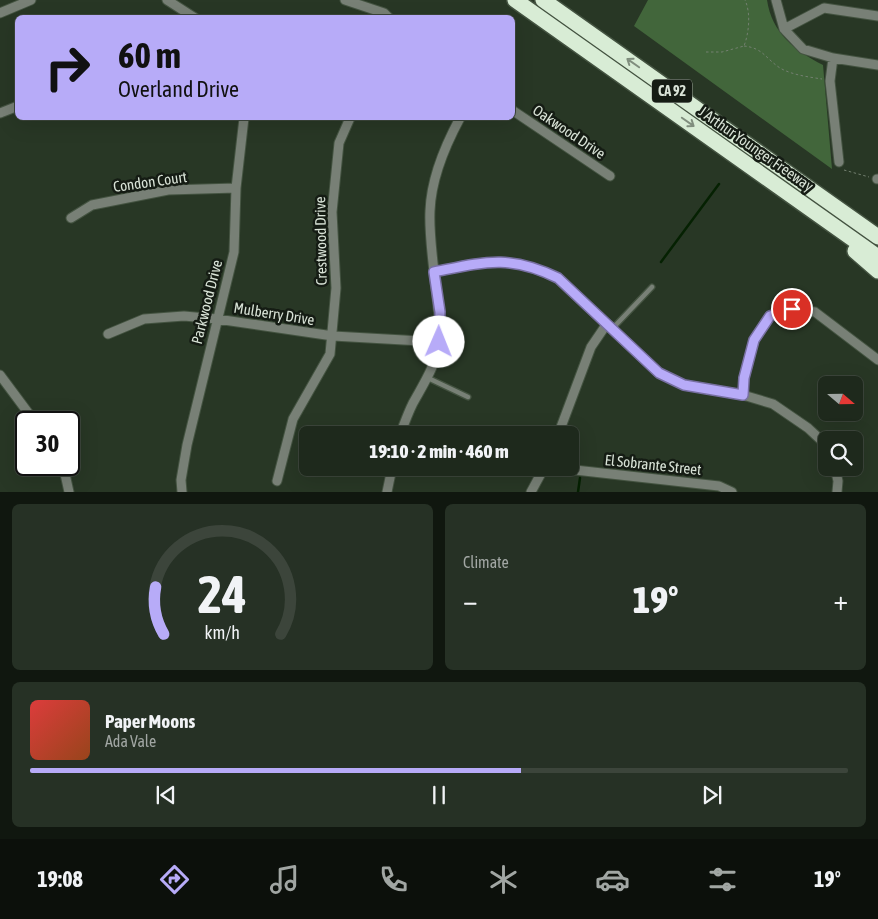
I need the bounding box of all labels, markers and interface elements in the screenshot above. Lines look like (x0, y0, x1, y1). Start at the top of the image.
icon: right (35, 35, 100, 100)
text: 60 m (118, 35, 181, 75)
one-way arrow (626, 58, 640, 68)
text: Overland Drive (118, 76, 239, 102)
road number: CA 92 (652, 80, 692, 102)
street label: Oakwood Drive (530, 101, 609, 162)
street label: J Arthur Younger Freeway (696, 103, 817, 195)
one-way arrow (681, 117, 695, 127)
street label: Condon Court (112, 168, 188, 195)
street label: Crestwood Drive (311, 196, 330, 286)
street label: Parkwood Drive (188, 258, 225, 346)
pin (771, 288, 813, 330)
icon: arrive (778, 295, 806, 323)
street label: Mulberry Drive (233, 299, 316, 328)
position arrow (412, 315, 464, 367)
north arrow (818, 376, 862, 421)
map controls (818, 376, 863, 476)
speed limit sign: 30 (15, 411, 80, 476)
button: search (818, 431, 863, 476)
text: 19:10 · 2 min · 460 m (369, 440, 509, 462)
street label: El Sobrante Street (604, 451, 702, 478)
text: Climate (463, 553, 509, 571)
text: 24 (198, 564, 247, 624)
text: 19° (632, 578, 679, 621)
text: − (463, 584, 478, 616)
text: + (833, 584, 848, 616)
text: km/h (205, 622, 240, 643)
text: Paper Moons (105, 710, 195, 732)
text: Ada Vale (105, 732, 156, 750)
icon: previous (152, 781, 180, 809)
icon: pause (425, 781, 453, 809)
icon: next (698, 781, 726, 809)
icon: directions (157, 862, 192, 897)
icon: music (267, 862, 302, 897)
icon: phone (376, 862, 411, 897)
icon: climate (486, 862, 521, 897)
icon: car (595, 862, 630, 897)
icon: filters (705, 862, 740, 897)
text: 19:08 (37, 866, 83, 892)
text: 19° (814, 866, 841, 892)

